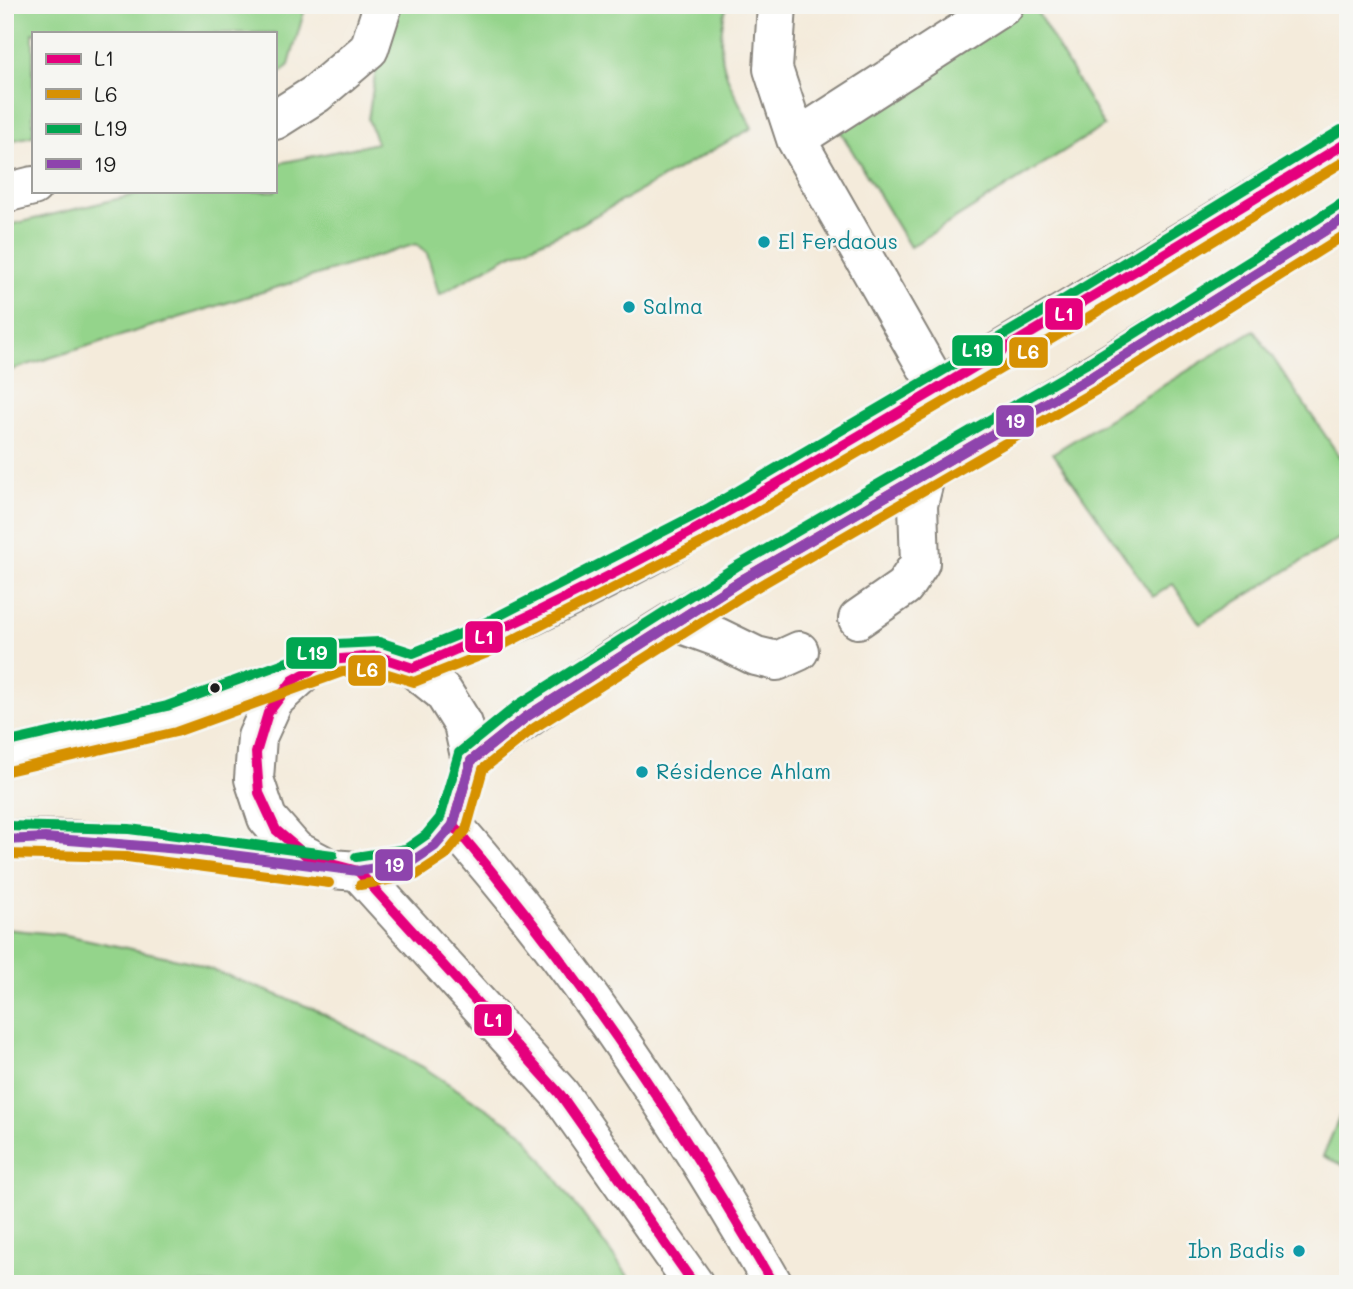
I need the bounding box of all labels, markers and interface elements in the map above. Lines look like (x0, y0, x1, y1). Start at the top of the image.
legend (32, 32, 276, 192)
text: L1 (94, 44, 114, 71)
text: L6 (94, 80, 118, 107)
text: L19 (94, 114, 127, 141)
text: 19 (94, 150, 116, 177)
place label: El Ferdaous (778, 227, 898, 254)
marker: El Ferdaous (756, 234, 772, 250)
place label: Salma (643, 292, 703, 319)
line badge: L1 (1044, 297, 1084, 331)
marker: Salma (621, 299, 637, 315)
text: L1 (1054, 301, 1074, 326)
line badge: L19 (951, 334, 1004, 367)
line badge: L6 (1008, 336, 1049, 369)
text: L19 (962, 337, 993, 362)
text: L6 (1017, 339, 1039, 364)
line badge: 19 (995, 404, 1035, 438)
text: 19 (1005, 408, 1025, 433)
line badge: L1 (464, 620, 504, 654)
text: L1 (474, 624, 494, 649)
line badge: L19 (285, 636, 338, 670)
text: L19 (297, 640, 328, 665)
line badge: L6 (347, 654, 387, 687)
text: L6 (356, 657, 378, 682)
unlabelled marker (208, 681, 222, 695)
place label: Résidence Ahlam (656, 757, 831, 784)
marker: Résidence Ahlam (634, 764, 650, 780)
line badge: 19 (374, 848, 414, 882)
text: 19 (384, 852, 404, 877)
line badge: L1 (473, 1003, 513, 1037)
text: L1 (483, 1007, 503, 1032)
place label: Ibn Badis (1188, 1236, 1285, 1263)
marker: Ibn Badis (1291, 1243, 1307, 1259)

